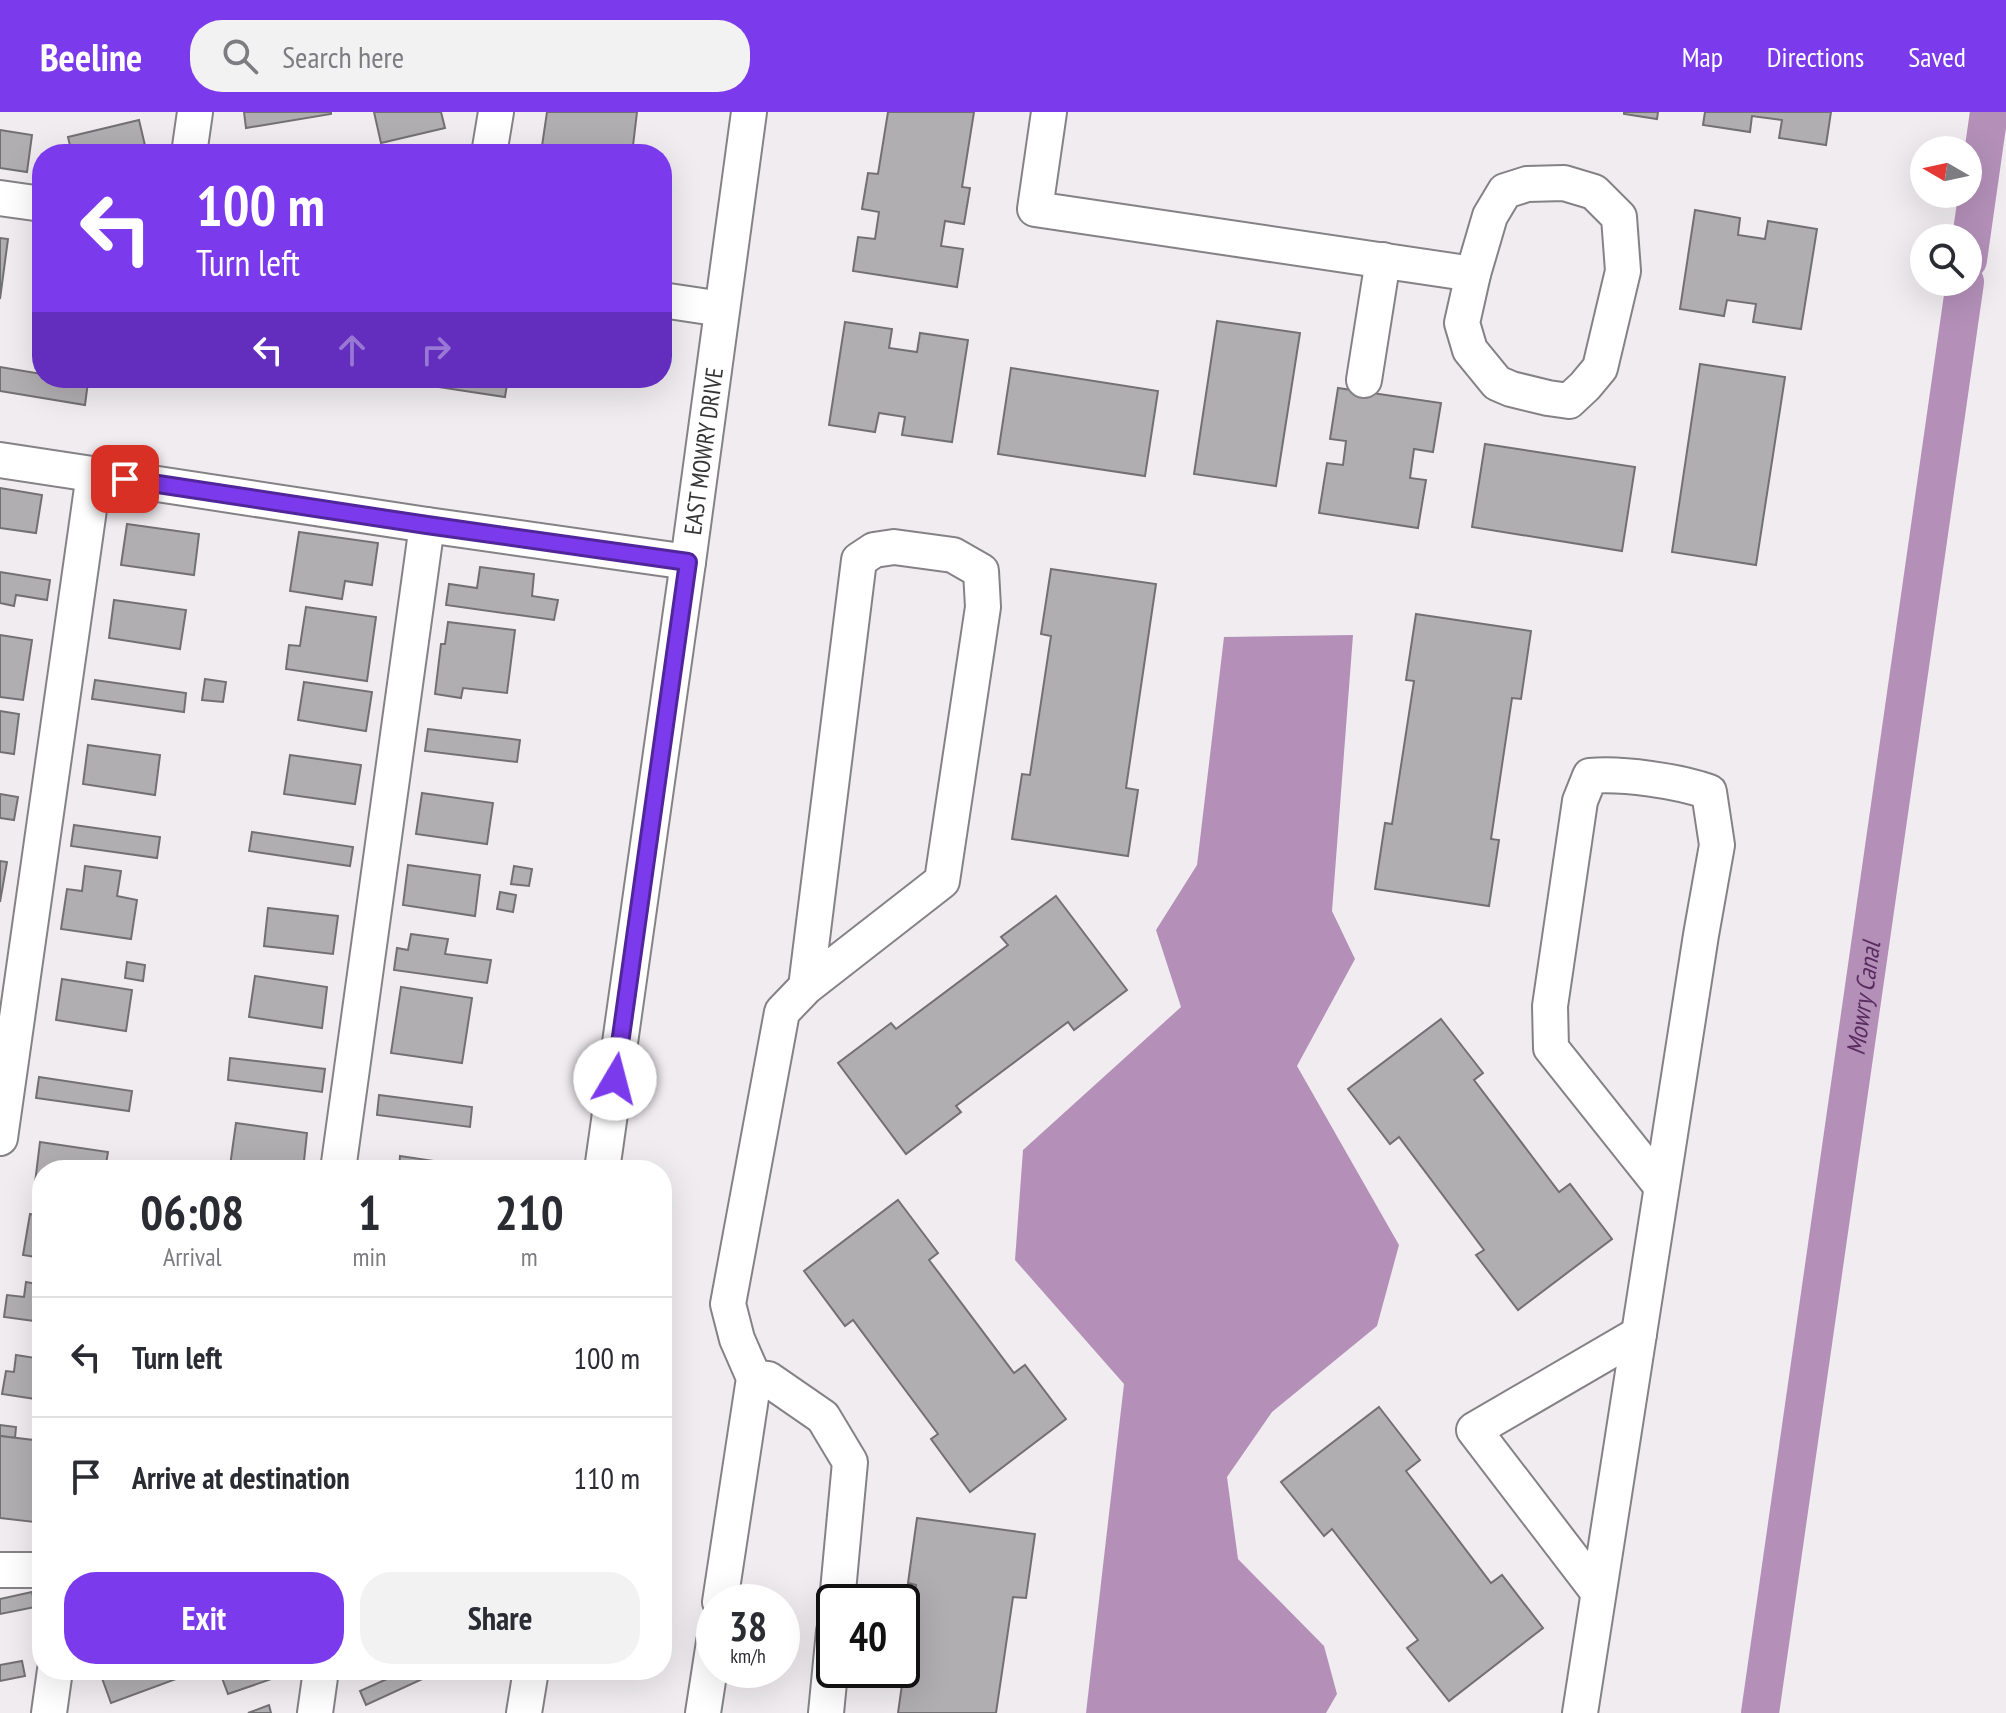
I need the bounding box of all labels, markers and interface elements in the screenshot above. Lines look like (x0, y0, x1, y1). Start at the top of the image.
search box (190, 20, 750, 92)
text: Beeline (40, 32, 142, 81)
icon: search (218, 34, 262, 78)
text: Search here (282, 37, 404, 76)
text: Map (1682, 38, 1723, 75)
text: Directions (1767, 38, 1864, 75)
text: Saved (1908, 38, 1966, 75)
north arrow (1910, 136, 1982, 208)
map controls (1910, 136, 1982, 296)
text: 100 m (196, 169, 325, 241)
icon: left (64, 176, 168, 280)
button: search (1910, 224, 1982, 296)
text: Turn left (196, 239, 300, 286)
icon: left (246, 328, 290, 372)
icon: ahead (330, 328, 374, 372)
icon: right (414, 328, 458, 372)
street label: EAST MOWRY DRIVE (676, 366, 730, 537)
pin (91, 445, 159, 513)
icon: arrive (103, 457, 147, 501)
water label: Mowry Canal (1838, 936, 1887, 1057)
position arrow (573, 1037, 657, 1121)
text: 06:08 (140, 1181, 244, 1243)
text: 1 (358, 1181, 381, 1243)
text: 210 (495, 1181, 564, 1243)
text: Arrival (163, 1240, 222, 1273)
text: min (352, 1240, 386, 1273)
text: m (521, 1240, 538, 1273)
icon: left (64, 1335, 108, 1379)
text: Turn left (132, 1338, 222, 1377)
text: 100 m (574, 1338, 640, 1377)
icon: arrive (64, 1455, 108, 1499)
text: Arrive at destination (132, 1458, 350, 1497)
text: 110 m (574, 1458, 640, 1497)
button: Exit (64, 1572, 344, 1664)
button: Share (360, 1572, 640, 1664)
speed limit sign: 40 (816, 1584, 920, 1688)
text: 38 (729, 1600, 767, 1652)
text: km/h (730, 1643, 766, 1669)

